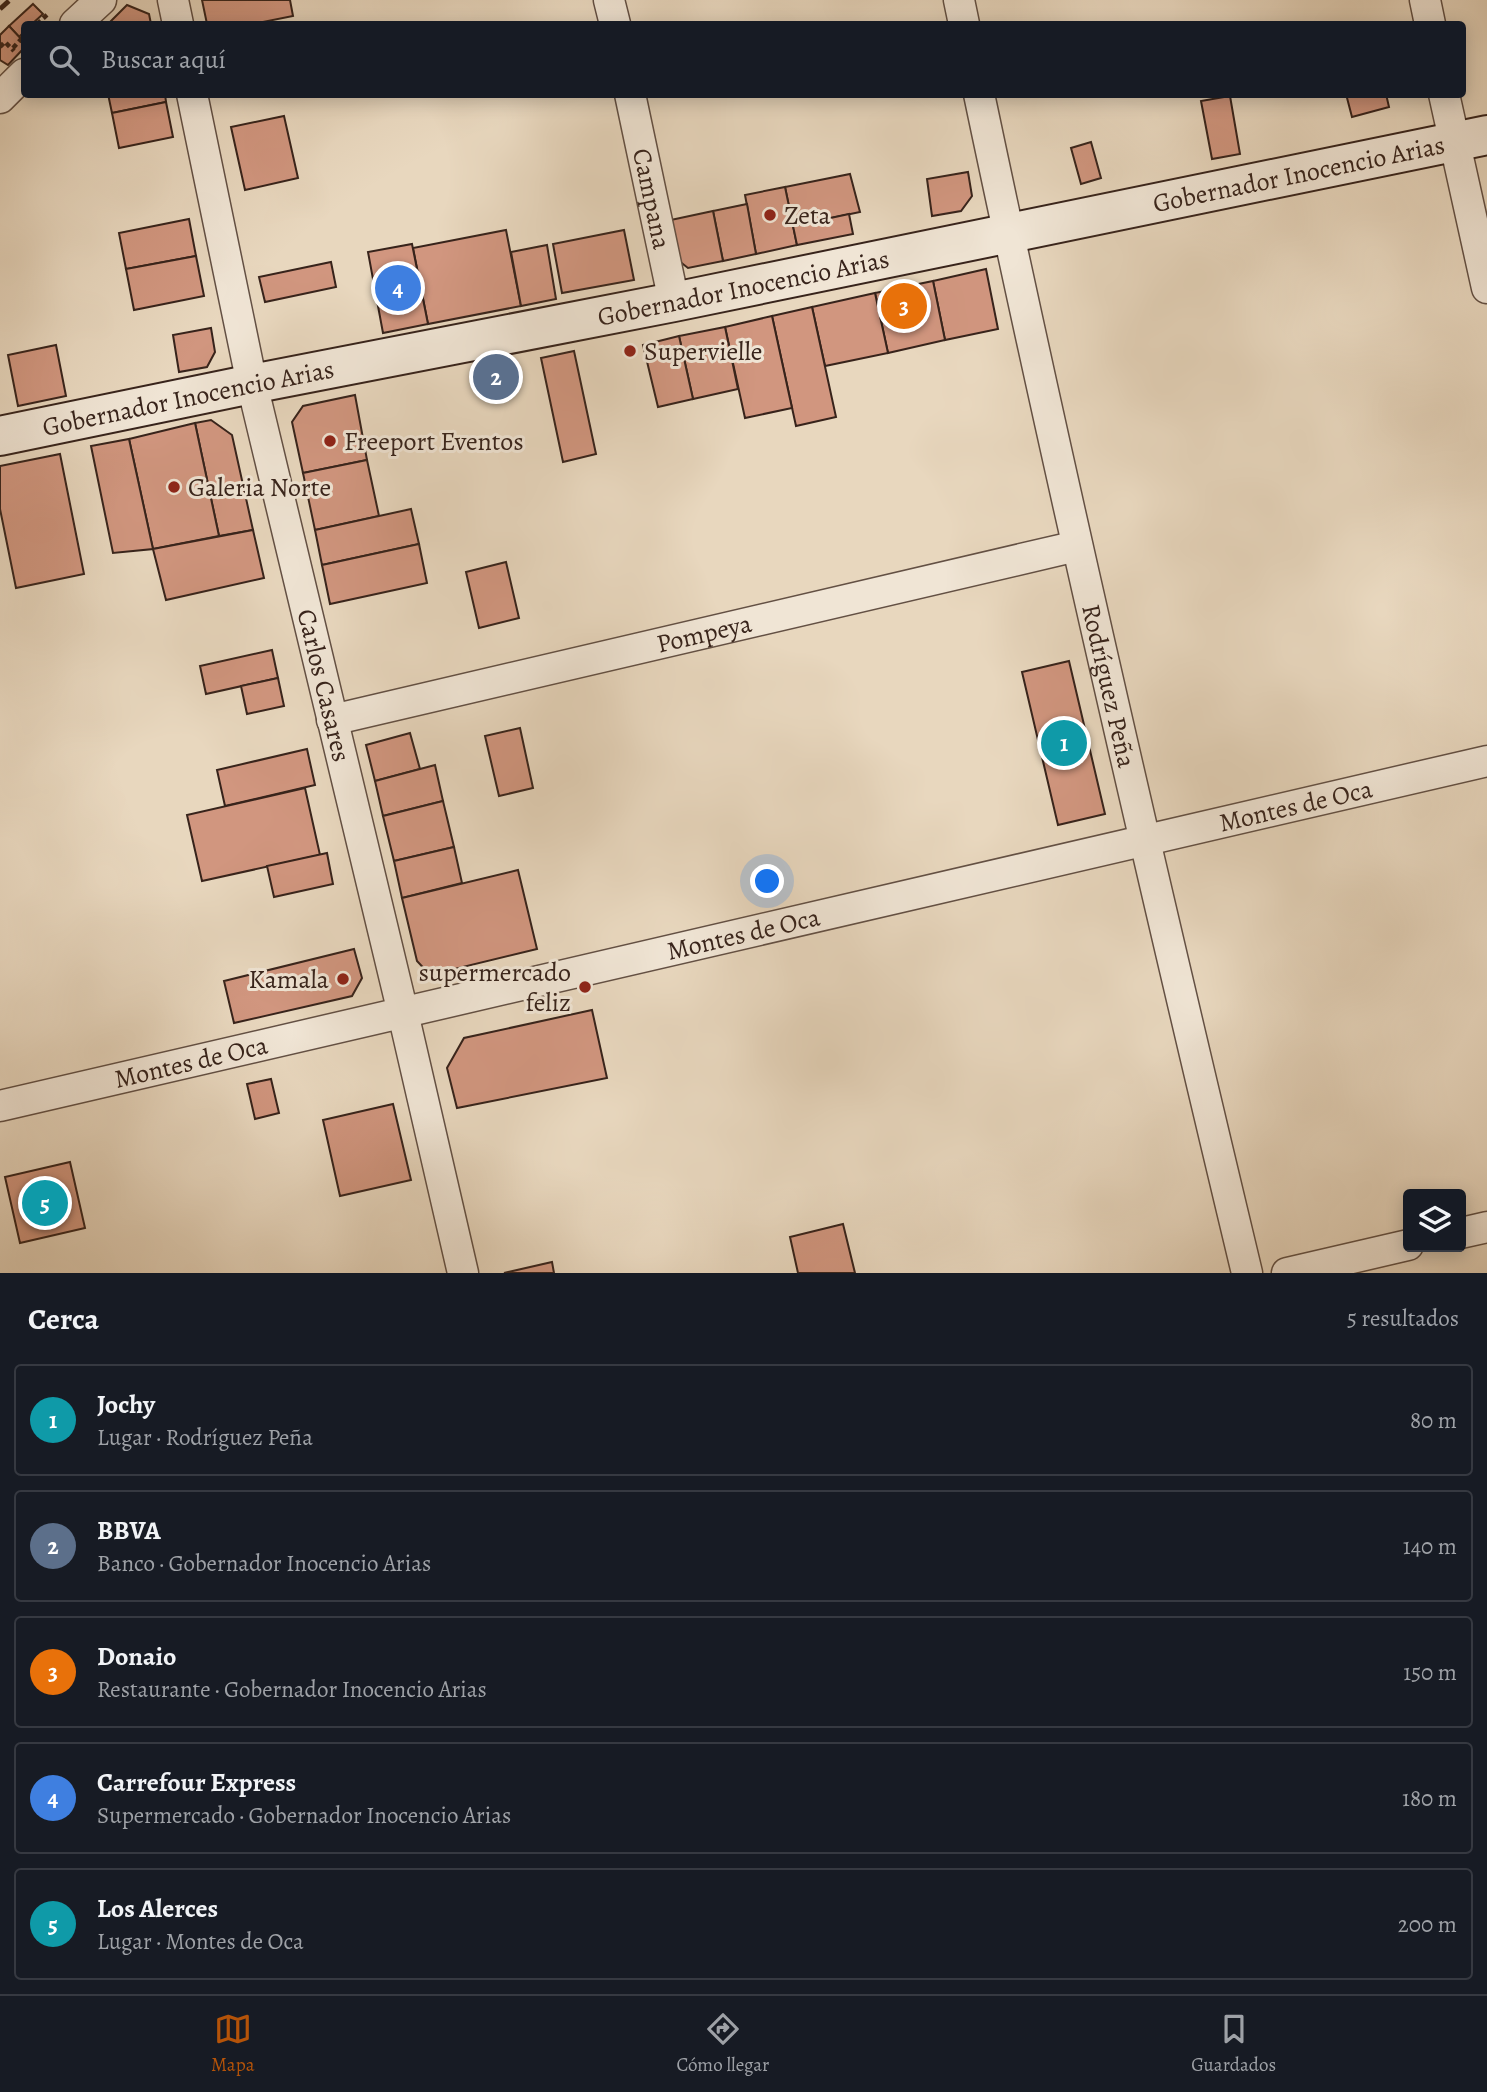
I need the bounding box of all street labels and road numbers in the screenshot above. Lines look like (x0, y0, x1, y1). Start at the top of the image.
street label: Gobernador Inocencio Arias (1150, 127, 1448, 221)
street label: Campana (624, 145, 680, 252)
street label: Gobernador Inocencio Arias (594, 241, 892, 334)
street label: Gobernador Inocencio Arias (39, 351, 337, 444)
street label: Rodríguez Peña (1074, 601, 1145, 771)
street label: Carlos Casares (289, 605, 360, 765)
street label: Pompeya (653, 605, 755, 661)
street label: Montes de Oca (1216, 771, 1376, 840)
street label: Montes de Oca (663, 899, 823, 968)
street label: Montes de Oca (111, 1027, 271, 1096)

